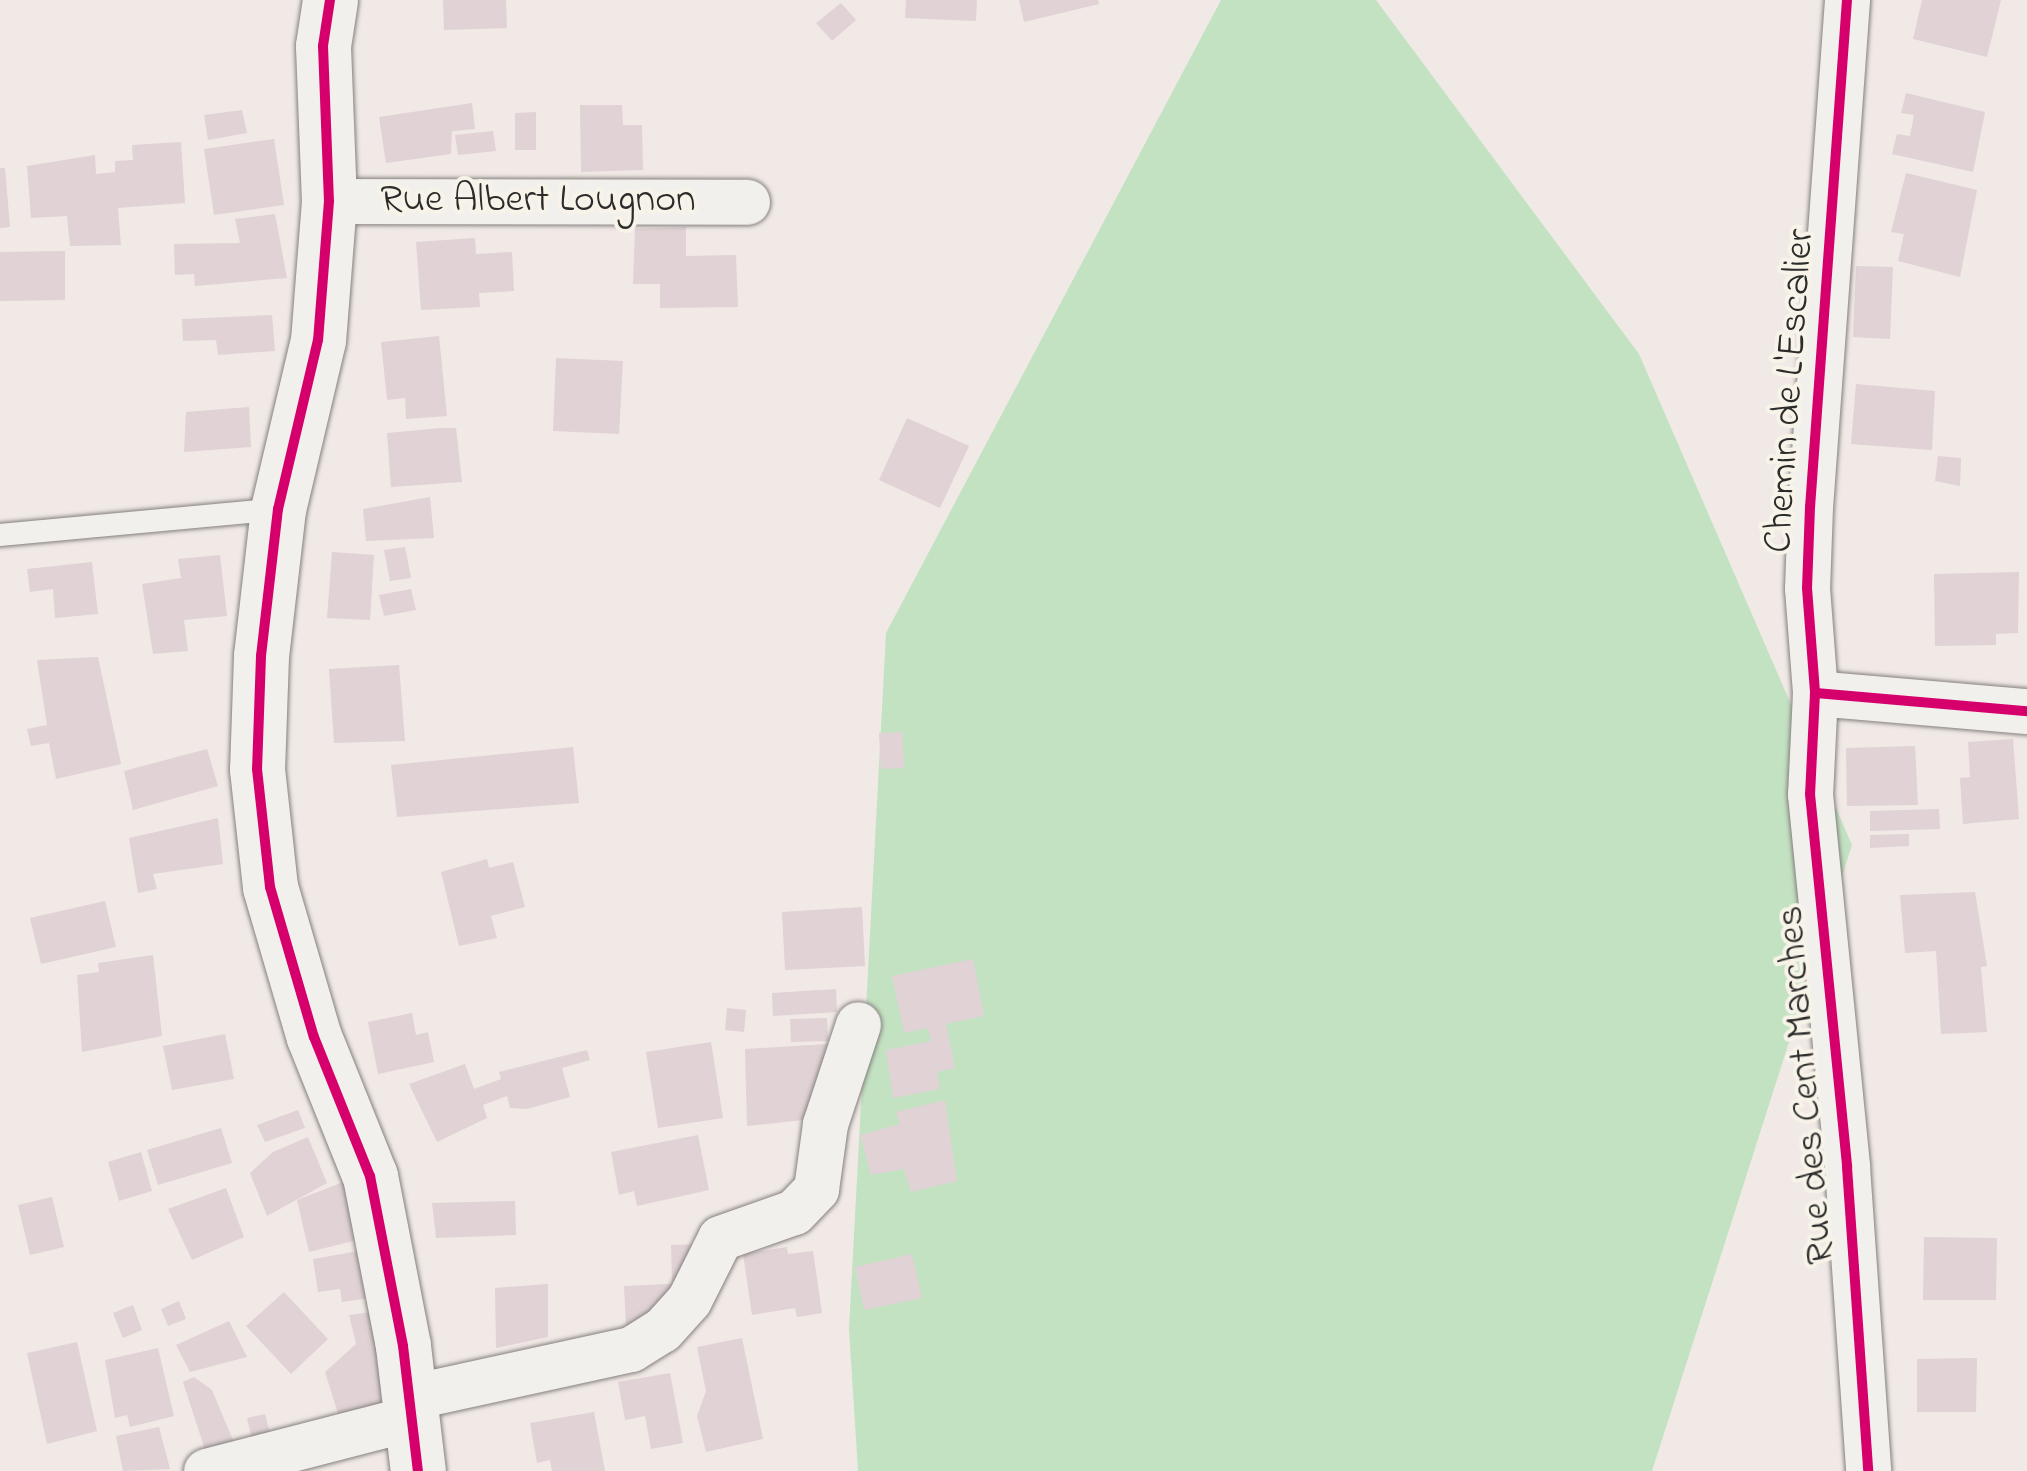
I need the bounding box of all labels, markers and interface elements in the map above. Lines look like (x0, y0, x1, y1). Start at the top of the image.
street label: Rue Albert Lougnon (380, 177, 696, 225)
street label: Chemin de L'Escalier (1756, 228, 1826, 554)
street label: Rue des Cent Marches (1767, 904, 1847, 1266)

